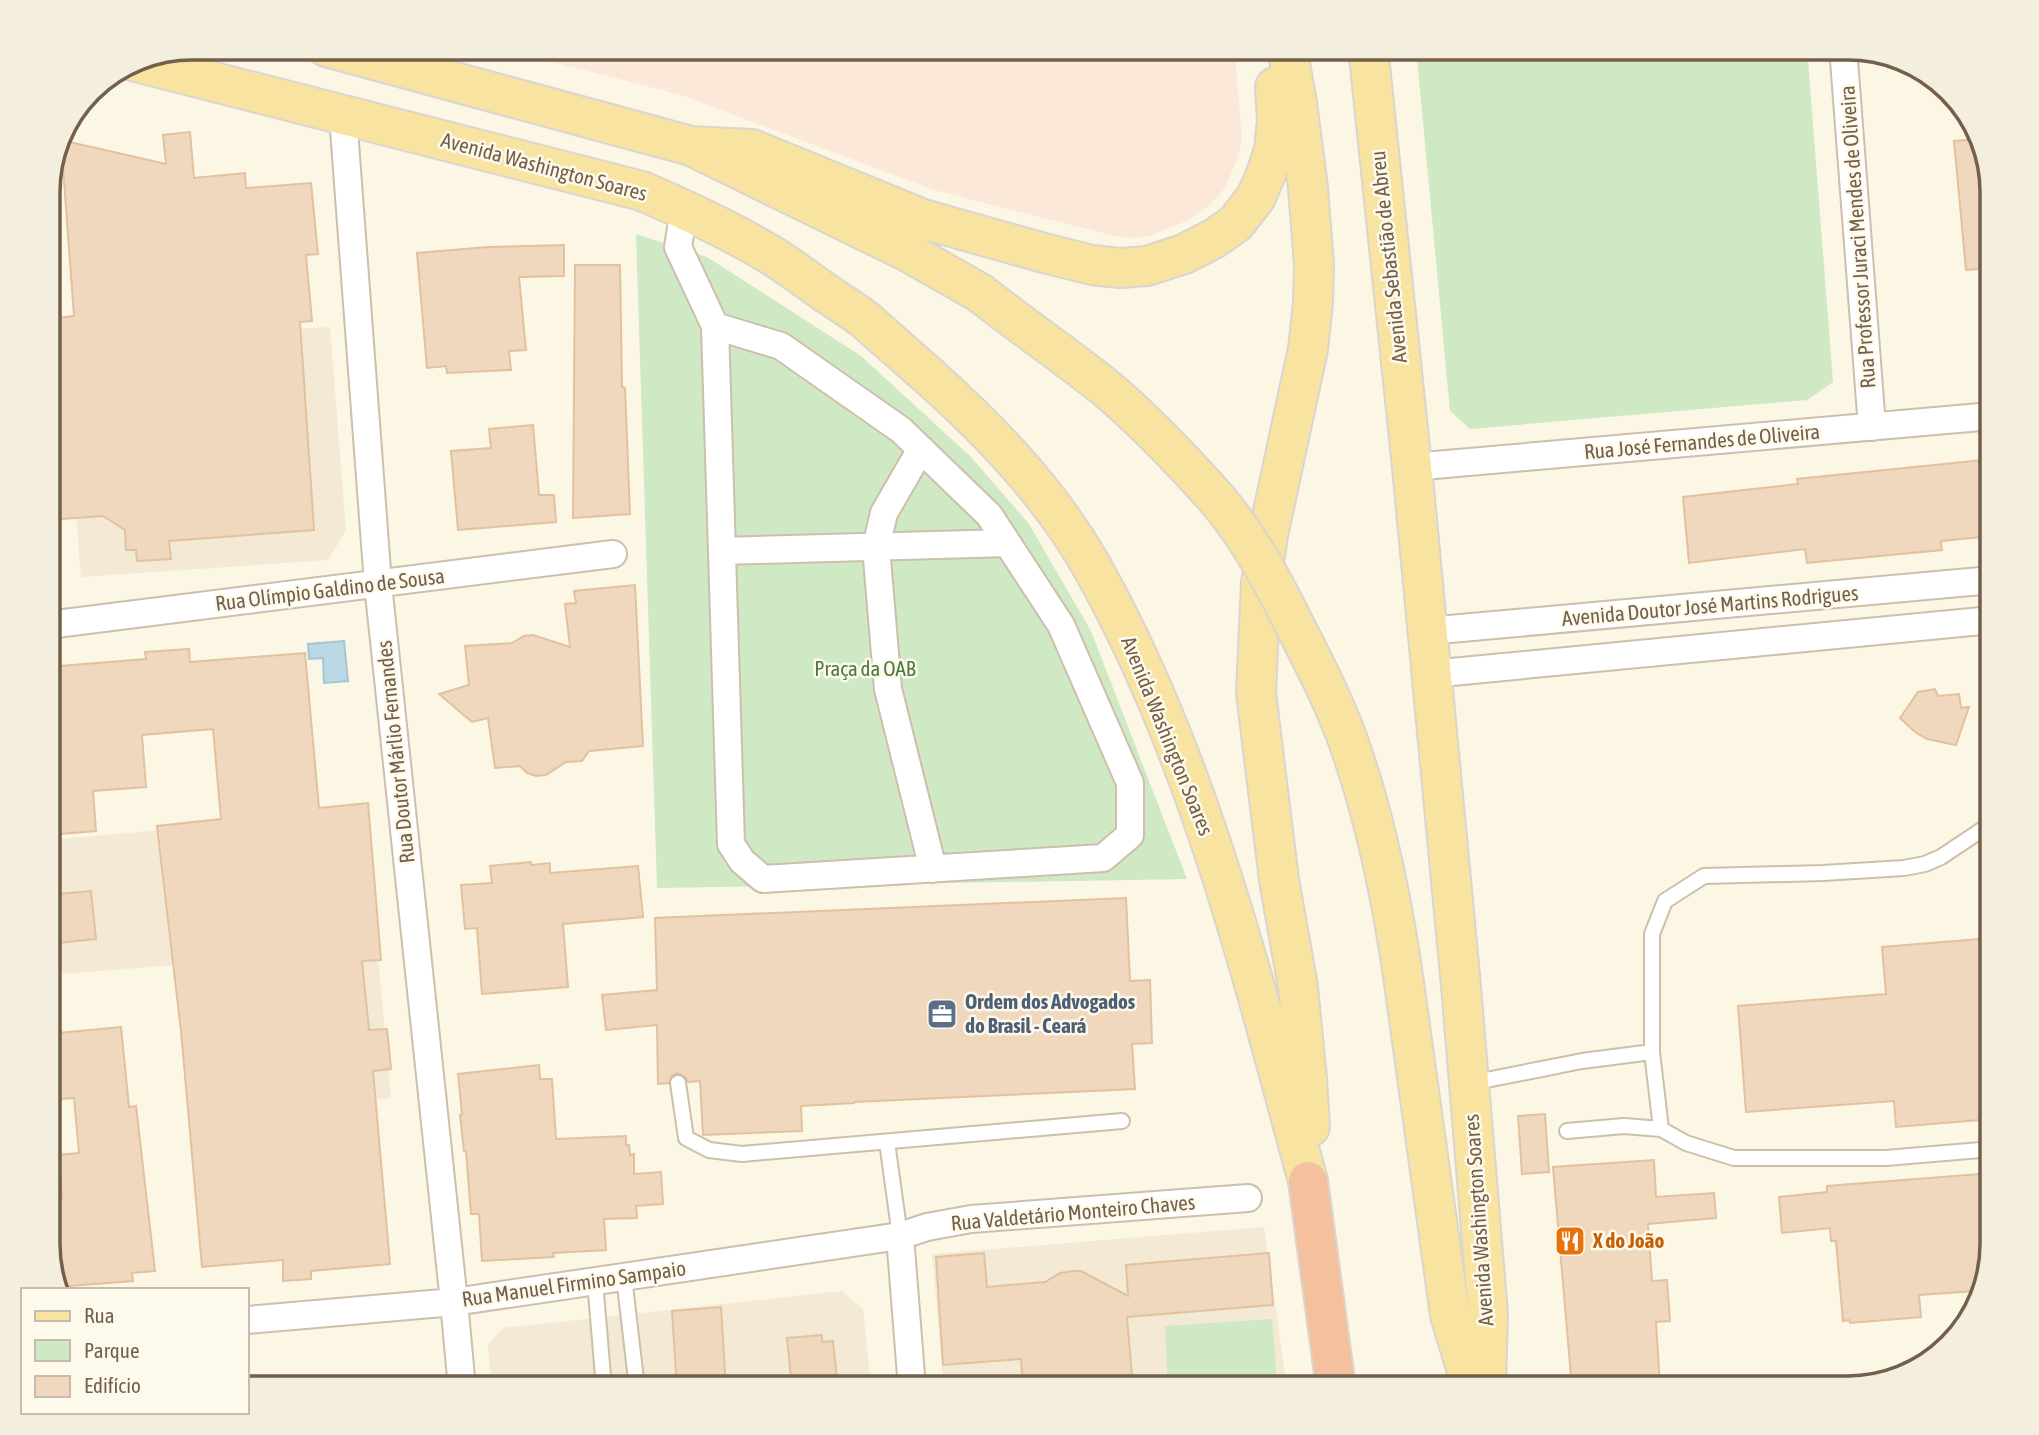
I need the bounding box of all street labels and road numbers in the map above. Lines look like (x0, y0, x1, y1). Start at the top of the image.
street label: Rua Professor Juraci Mendes de Oliveira (1834, 85, 1880, 389)
street label: Avenida Washington Soares (439, 127, 650, 205)
street label: Avenida Sebastião de Abreu (1365, 150, 1411, 364)
street label: Rua José Fernandes de Oliveira (1583, 419, 1821, 463)
street label: Rua Olímpio Galdino de Sousa (214, 563, 446, 615)
street label: Avenida Doutor José Martins Rodrigues (1561, 580, 1859, 630)
street label: Avenida Washington Soares (1117, 633, 1219, 839)
street label: Rua Doutor Márlio Fernandes (371, 640, 419, 865)
street label: Avenida Washington Soares (1459, 1113, 1497, 1327)
street label: Rua Valdetário Monteiro Chaves (950, 1189, 1196, 1235)
street label: Rua Manuel Firmino Sampaio (460, 1255, 687, 1311)

